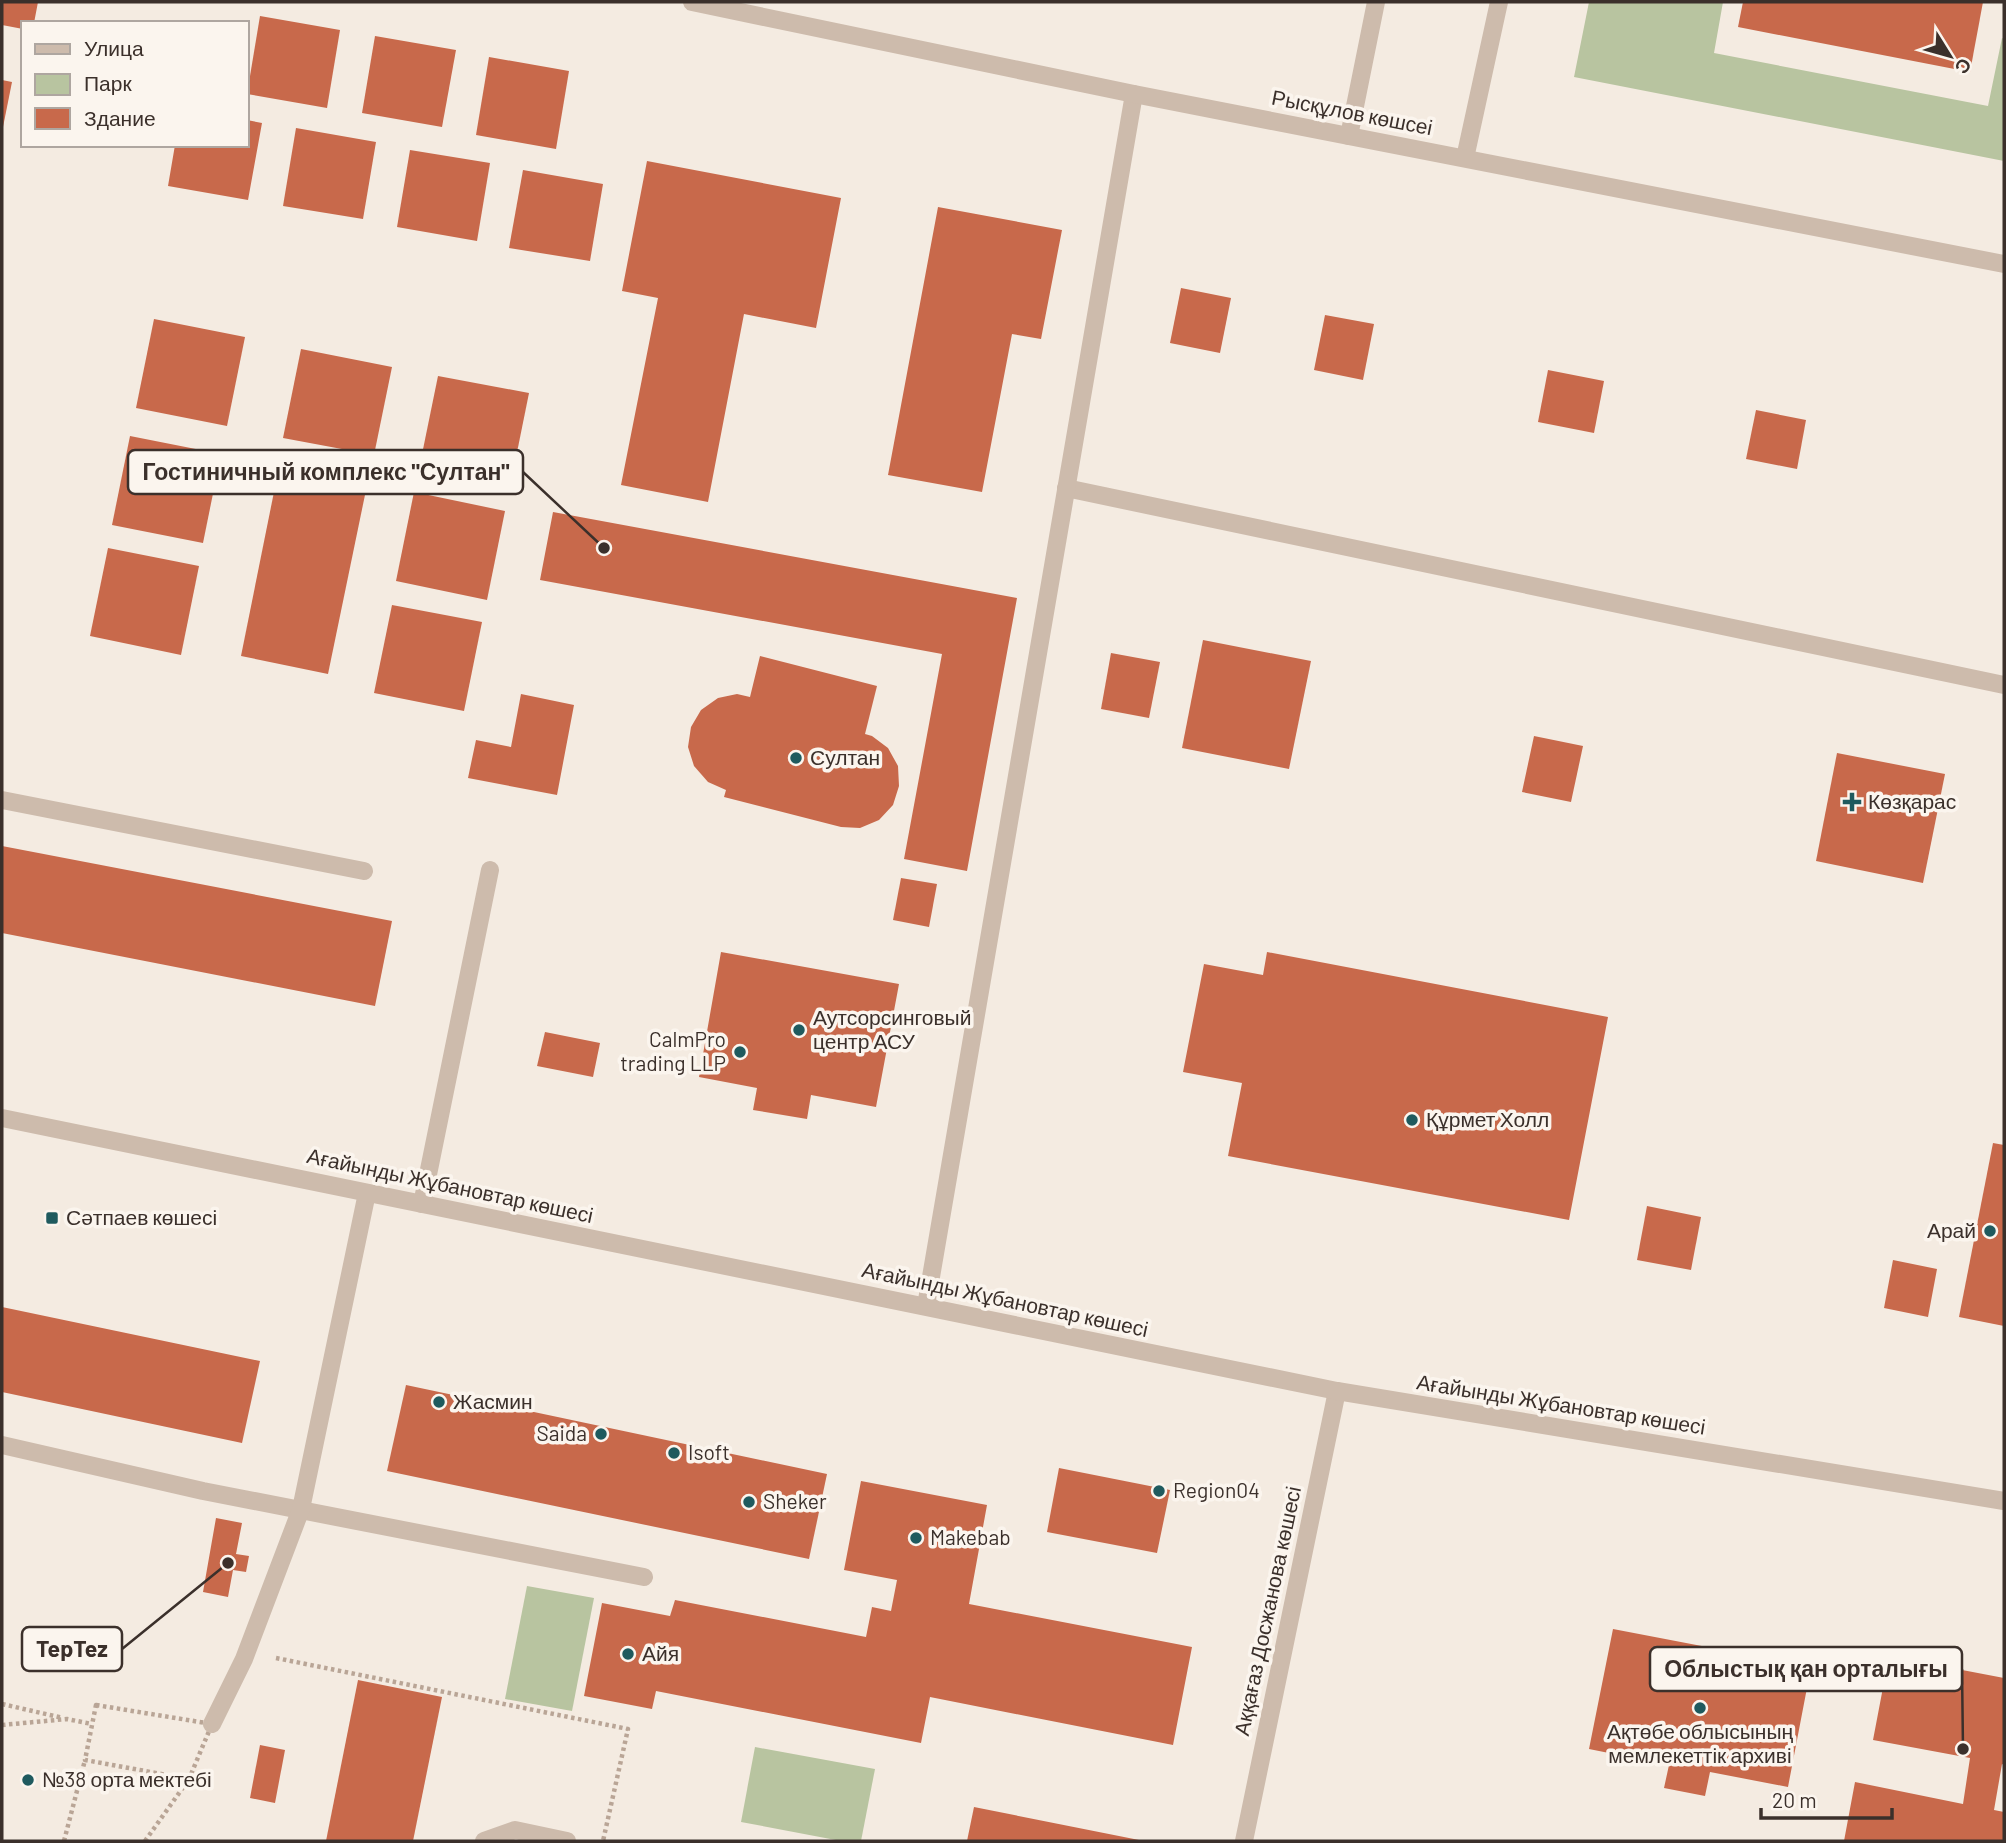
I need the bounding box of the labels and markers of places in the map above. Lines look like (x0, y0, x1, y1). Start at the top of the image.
callout: Гостиничный комплекс "Султан" (128, 450, 523, 494)
place label: Султан (810, 744, 880, 769)
marker: Султан (788, 750, 804, 766)
place label: Көзқарас (1868, 788, 1956, 813)
marker: Көзқарас (1842, 792, 1862, 812)
place label: Аутсорсинговый центр АСУ (813, 1004, 971, 1053)
marker: Аутсорсинговый центр АСУ (791, 1022, 807, 1038)
place label: CalmPro trading LLP (620, 1026, 726, 1075)
marker: CalmPro trading LLP (732, 1044, 748, 1060)
place label: Құрмет Холл (1426, 1106, 1549, 1131)
marker: Құрмет Холл (1404, 1112, 1420, 1128)
place label: Сәтпаев көшесі (66, 1204, 217, 1229)
marker: Сәтпаев көшесі (44, 1210, 60, 1226)
place label: Арай (1927, 1217, 1976, 1242)
marker: Арай (1982, 1223, 1998, 1239)
place label: Жасмин (453, 1388, 533, 1413)
marker: Жасмин (431, 1394, 447, 1410)
place label: Saida (536, 1420, 587, 1445)
marker: Saida (593, 1426, 609, 1442)
place label: Isoft (688, 1439, 730, 1464)
marker: Isoft (666, 1445, 682, 1461)
place label: Region04 (1173, 1477, 1260, 1502)
marker: Region04 (1151, 1483, 1167, 1499)
place label: Sheker (763, 1488, 827, 1513)
marker: Sheker (741, 1494, 757, 1510)
place label: Makebab (930, 1524, 1011, 1549)
marker: Makebab (908, 1530, 924, 1546)
callout: TepTez (22, 1627, 122, 1671)
place label: Айя (642, 1640, 679, 1665)
marker: Айя (620, 1646, 636, 1662)
callout: Облыстық қан орталығы (1650, 1647, 1962, 1691)
marker: Ақтөбе облысының мемлекеттік архиві (1692, 1700, 1708, 1716)
place label: Ақтөбе облысының мемлекеттік архиві (1607, 1718, 1793, 1767)
place label: №38 орта мектебі (42, 1766, 212, 1791)
marker: №38 орта мектебі (20, 1772, 36, 1788)

